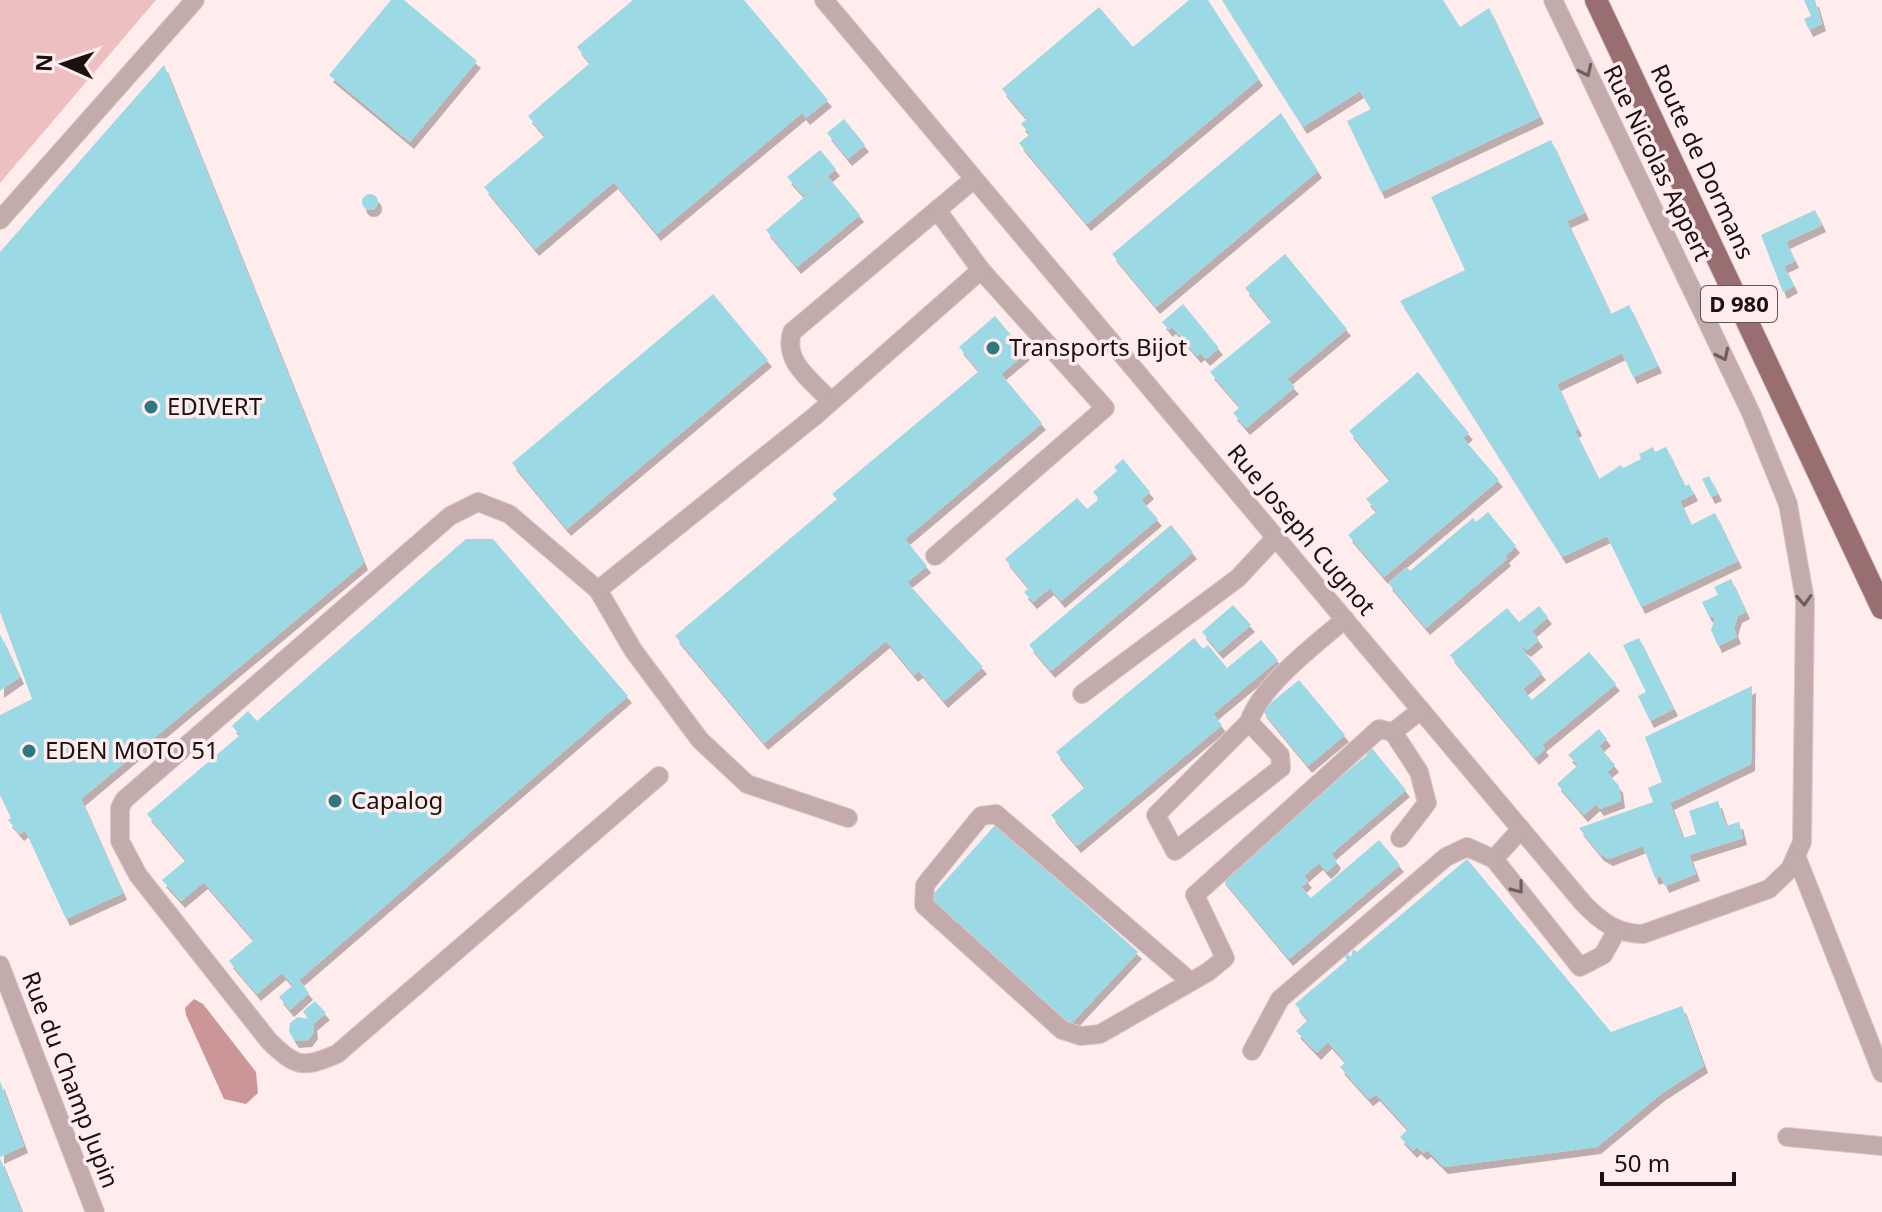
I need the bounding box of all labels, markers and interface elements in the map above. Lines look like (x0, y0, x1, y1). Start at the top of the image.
north arrow (24, 24, 104, 104)
text: N (28, 53, 58, 73)
street label: Rue Nicolas Appert (1597, 59, 1720, 266)
street label: Route de Dormans (1644, 59, 1763, 264)
one-way arrow (1576, 62, 1592, 77)
road number: D 980 (1701, 286, 1777, 322)
place label: Transports Bijot (1009, 330, 1187, 363)
marker: Transports Bijot (984, 339, 1002, 357)
one-way arrow (1713, 347, 1729, 362)
place label: EDIVERT (167, 389, 263, 422)
marker: EDIVERT (142, 398, 160, 416)
street label: Rue Joseph Cugnot (1221, 436, 1384, 622)
one-way arrow (1796, 594, 1813, 607)
place label: EDEN MOTO 51 (45, 733, 219, 766)
marker: EDEN MOTO 51 (20, 742, 38, 760)
place label: Capalog (351, 783, 443, 816)
marker: Capalog (326, 792, 344, 810)
one-way arrow (1508, 879, 1522, 894)
street label: Rue du Champ Jupin (15, 966, 128, 1192)
scale bar (1602, 1136, 1734, 1186)
text: 50 m (1614, 1146, 1670, 1179)

